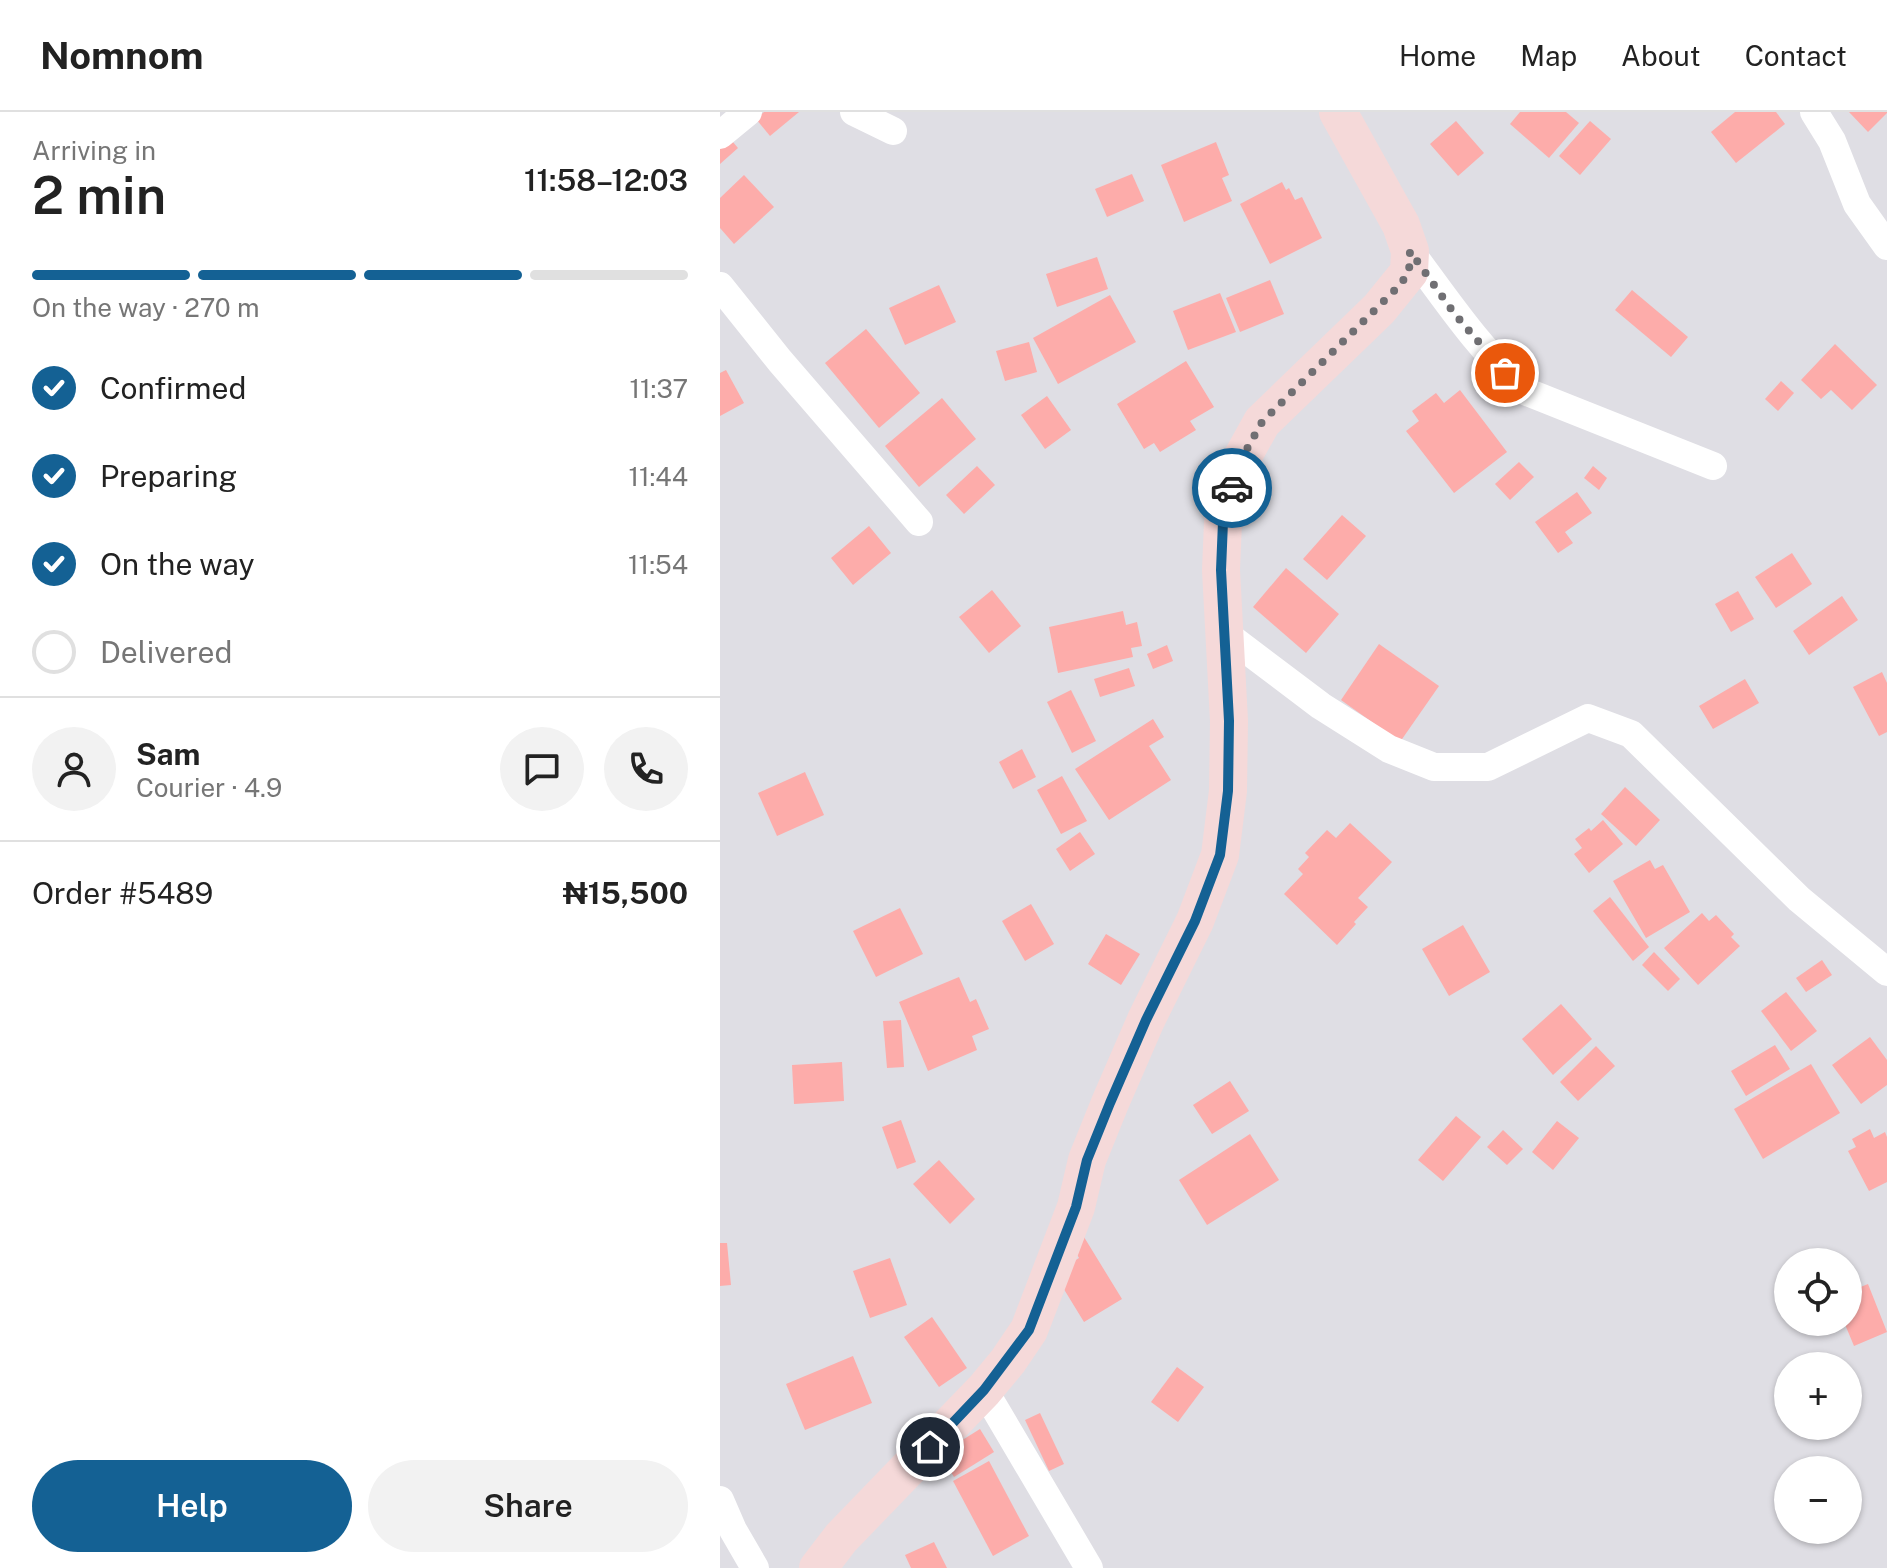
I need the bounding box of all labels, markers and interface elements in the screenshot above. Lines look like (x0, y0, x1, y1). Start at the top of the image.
text: Nomnom (40, 33, 204, 78)
text: Home (1399, 39, 1476, 72)
text: Map (1520, 39, 1577, 72)
text: About (1621, 39, 1701, 72)
text: Contact (1745, 39, 1847, 72)
text: Arriving in (32, 135, 156, 166)
text: 11:58–12:03 (524, 162, 688, 198)
text: 2 min (32, 165, 166, 226)
text: On the way · 270 m (32, 292, 260, 323)
pin (1471, 339, 1539, 407)
icon: bag (1483, 351, 1527, 395)
icon: check (32, 366, 76, 410)
text: Confirmed (100, 370, 246, 406)
text: 11:37 (629, 373, 688, 404)
courier (1192, 448, 1272, 528)
icon: check (32, 454, 76, 498)
text: Preparing (100, 458, 237, 494)
text: 11:44 (628, 461, 688, 492)
icon: car (1210, 466, 1254, 510)
icon: check (32, 542, 76, 586)
text: On the way (100, 546, 254, 582)
text: 11:54 (628, 549, 688, 580)
text: Delivered (100, 634, 232, 670)
button: person (32, 727, 116, 811)
button: chat (500, 727, 584, 811)
button: phone (604, 727, 688, 811)
text: Sam (136, 736, 200, 772)
text: Courier · 4.9 (136, 772, 282, 803)
text: Order #5489 (32, 875, 213, 911)
text: ₦15,500 (563, 875, 688, 911)
map controls (1774, 1248, 1862, 1544)
button: locate (1774, 1248, 1862, 1336)
button: + (1774, 1352, 1862, 1440)
pin (896, 1413, 964, 1481)
icon: home (908, 1425, 952, 1469)
button: − (1774, 1456, 1862, 1544)
button: Help (32, 1460, 352, 1552)
button: Share (368, 1460, 688, 1552)

